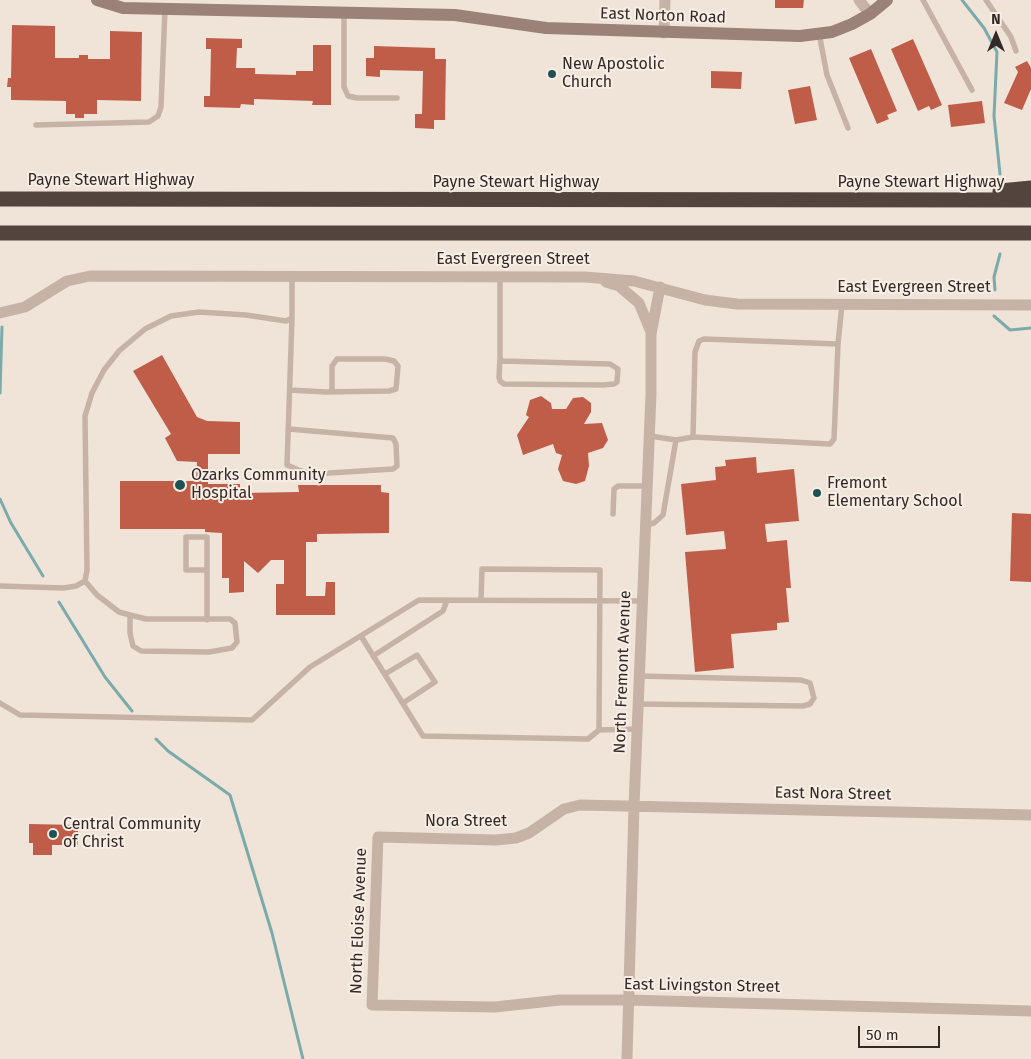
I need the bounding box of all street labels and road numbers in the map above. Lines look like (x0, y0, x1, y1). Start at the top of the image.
street label: East Norton Road (600, 4, 726, 28)
street label: Payne Stewart Highway (28, 171, 194, 191)
street label: Payne Stewart Highway (433, 173, 599, 193)
street label: Payne Stewart Highway (838, 173, 1004, 193)
street label: East Evergreen Street (436, 250, 590, 270)
street label: East Evergreen Street (837, 278, 991, 298)
street label: North Fremont Avenue (611, 590, 635, 754)
street label: East Nora Street (775, 783, 891, 805)
street label: Nora Street (425, 812, 507, 832)
street label: North Eloise Avenue (347, 848, 371, 994)
street label: East Livingston Street (624, 975, 780, 997)

